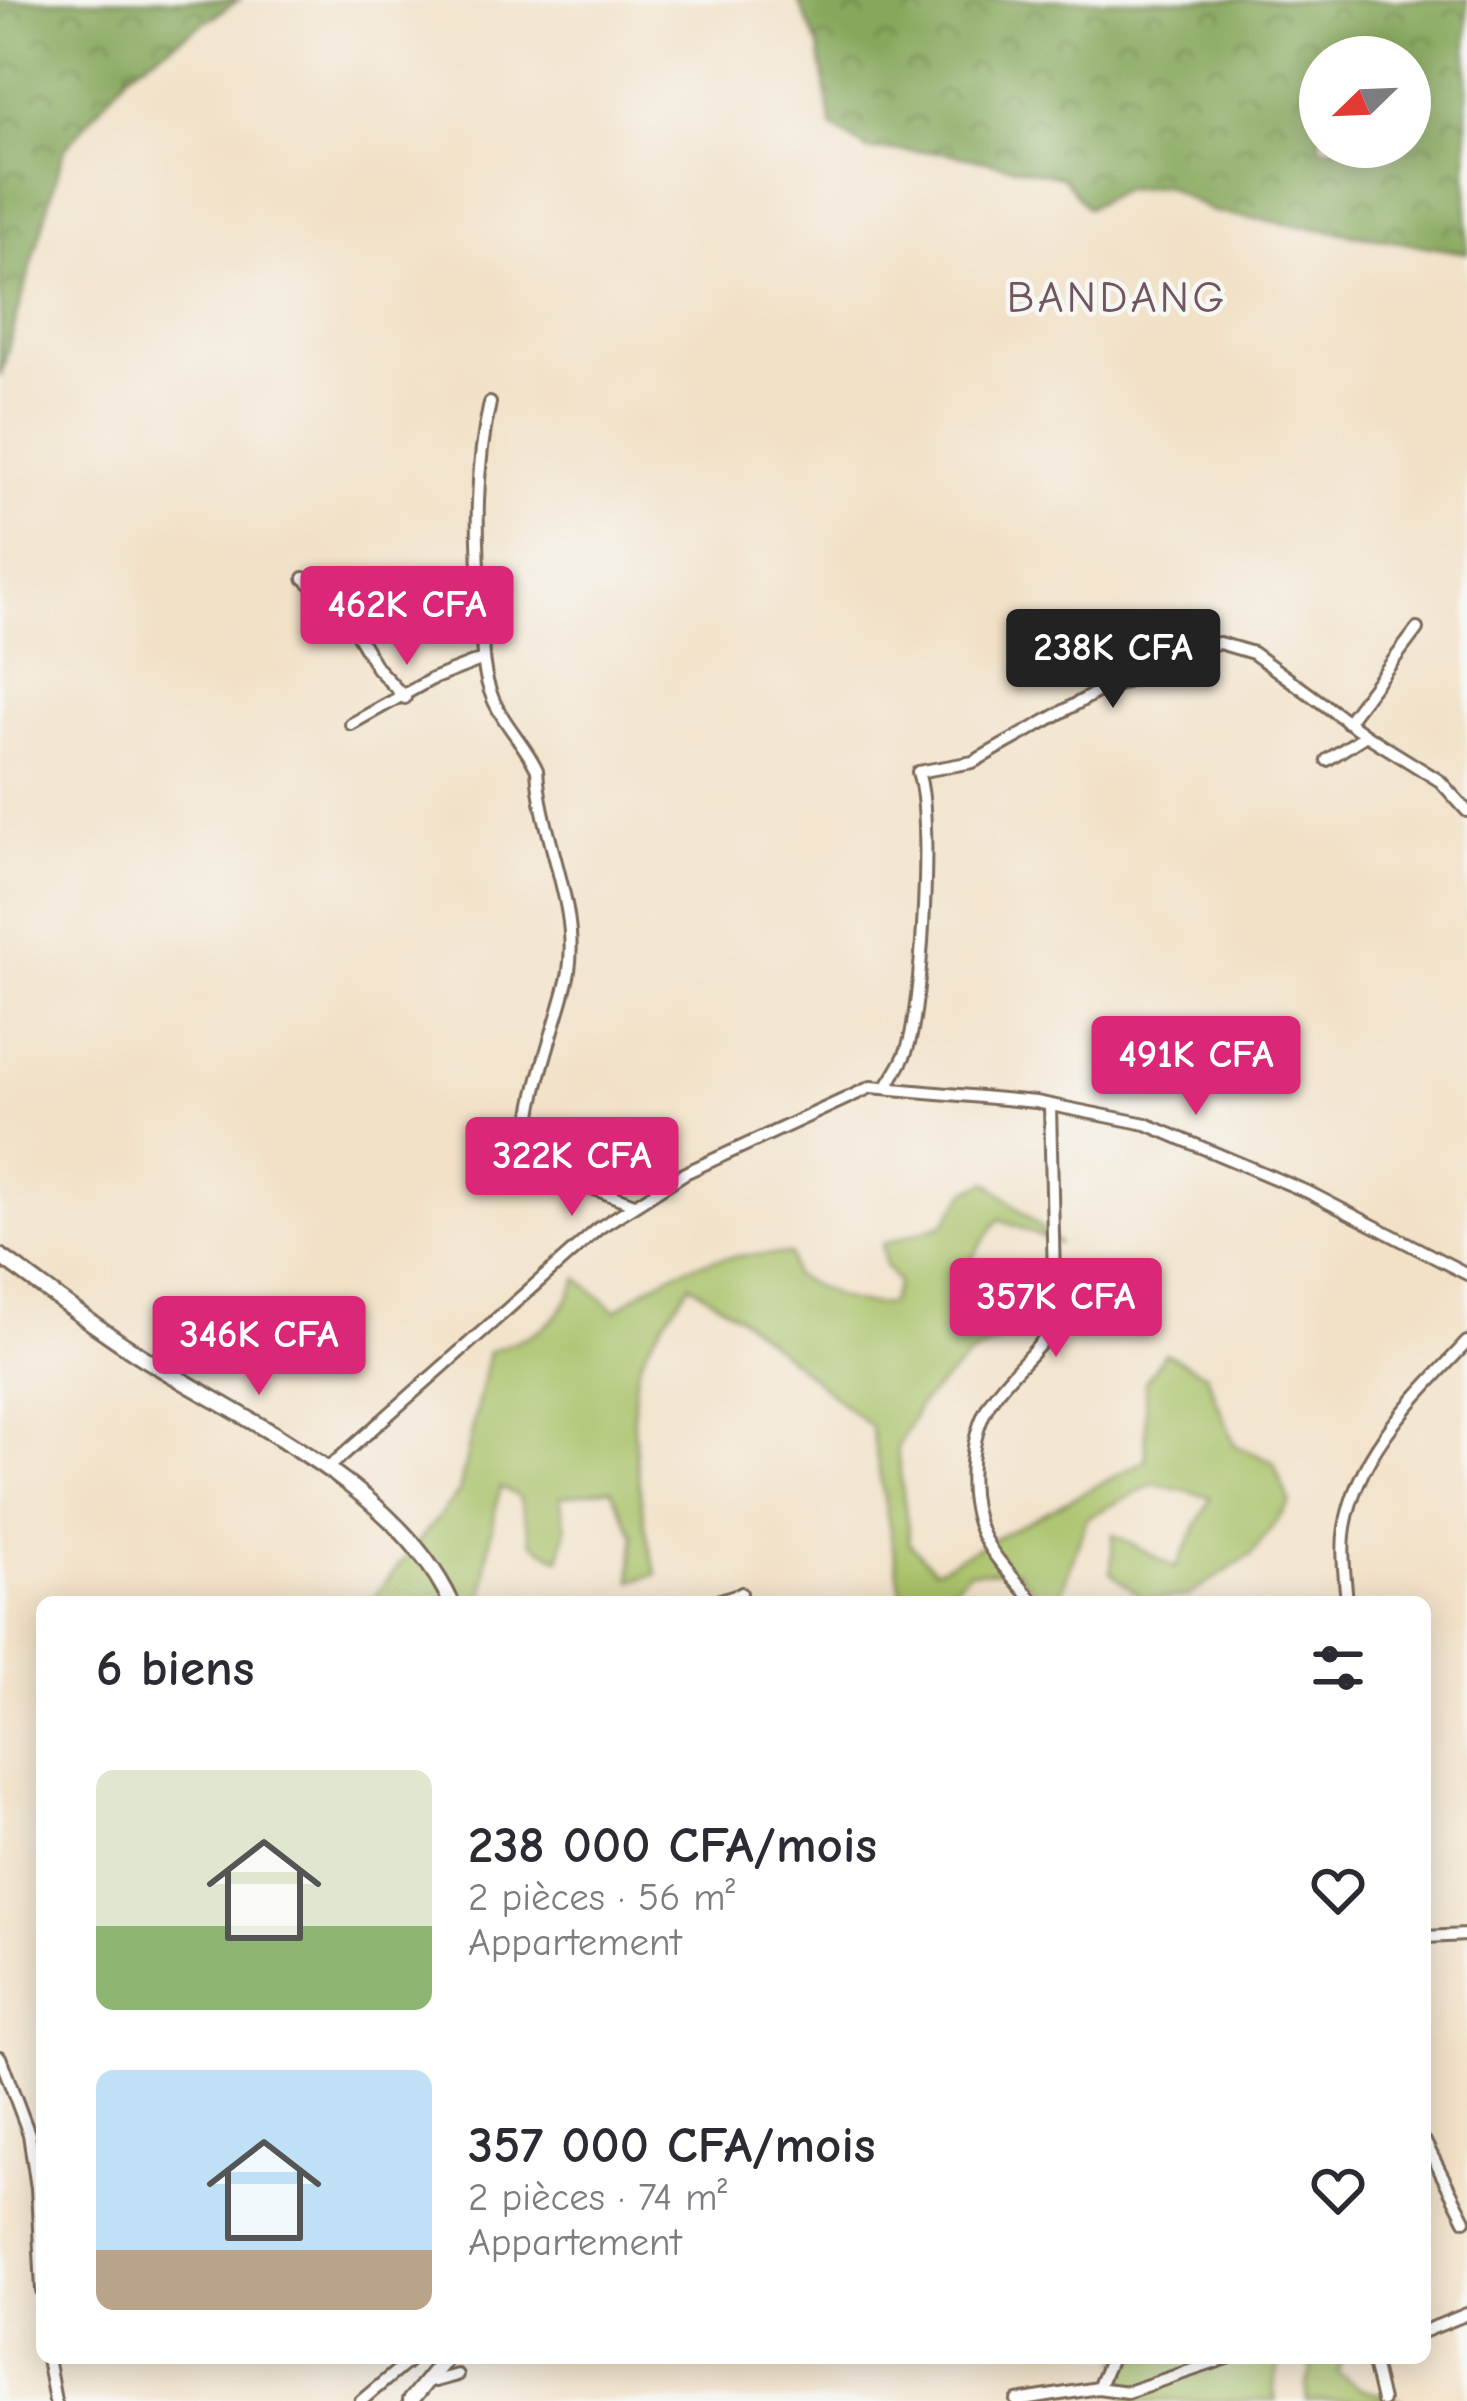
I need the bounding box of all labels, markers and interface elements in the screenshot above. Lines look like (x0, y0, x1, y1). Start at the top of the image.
north arrow (1299, 36, 1431, 168)
map controls (1299, 36, 1431, 168)
district label: BANDANG (1007, 271, 1227, 323)
pin: 462K CFA (283, 566, 531, 668)
text: 462K CFA (327, 582, 487, 627)
pin: 238K CFA (989, 609, 1237, 711)
text: 238K CFA (1033, 625, 1193, 670)
pin: 491K CFA (1072, 1016, 1320, 1118)
text: 491K CFA (1119, 1032, 1273, 1077)
pin: 322K CFA (448, 1117, 696, 1219)
text: 322K CFA (492, 1133, 652, 1178)
pin: 357K CFA (932, 1258, 1180, 1360)
text: 357K CFA (977, 1274, 1135, 1319)
pin: 346K CFA (135, 1296, 383, 1398)
text: 346K CFA (180, 1312, 338, 1357)
icon: filters (1305, 1635, 1371, 1701)
text: 6 biens (96, 1639, 254, 1698)
text: 238 000 CFA/mois (468, 1816, 877, 1875)
icon: home (192, 1818, 336, 1962)
icon: heart (1305, 1857, 1371, 1923)
text: 2 pièces · 56 m² (468, 1875, 735, 1920)
text: Appartement (468, 1920, 682, 1965)
text: 357 000 CFA/mois (468, 2116, 876, 2175)
icon: home (192, 2118, 336, 2262)
icon: heart (1305, 2157, 1371, 2223)
text: 2 pièces · 74 m² (468, 2175, 727, 2220)
text: Appartement (468, 2220, 682, 2265)

